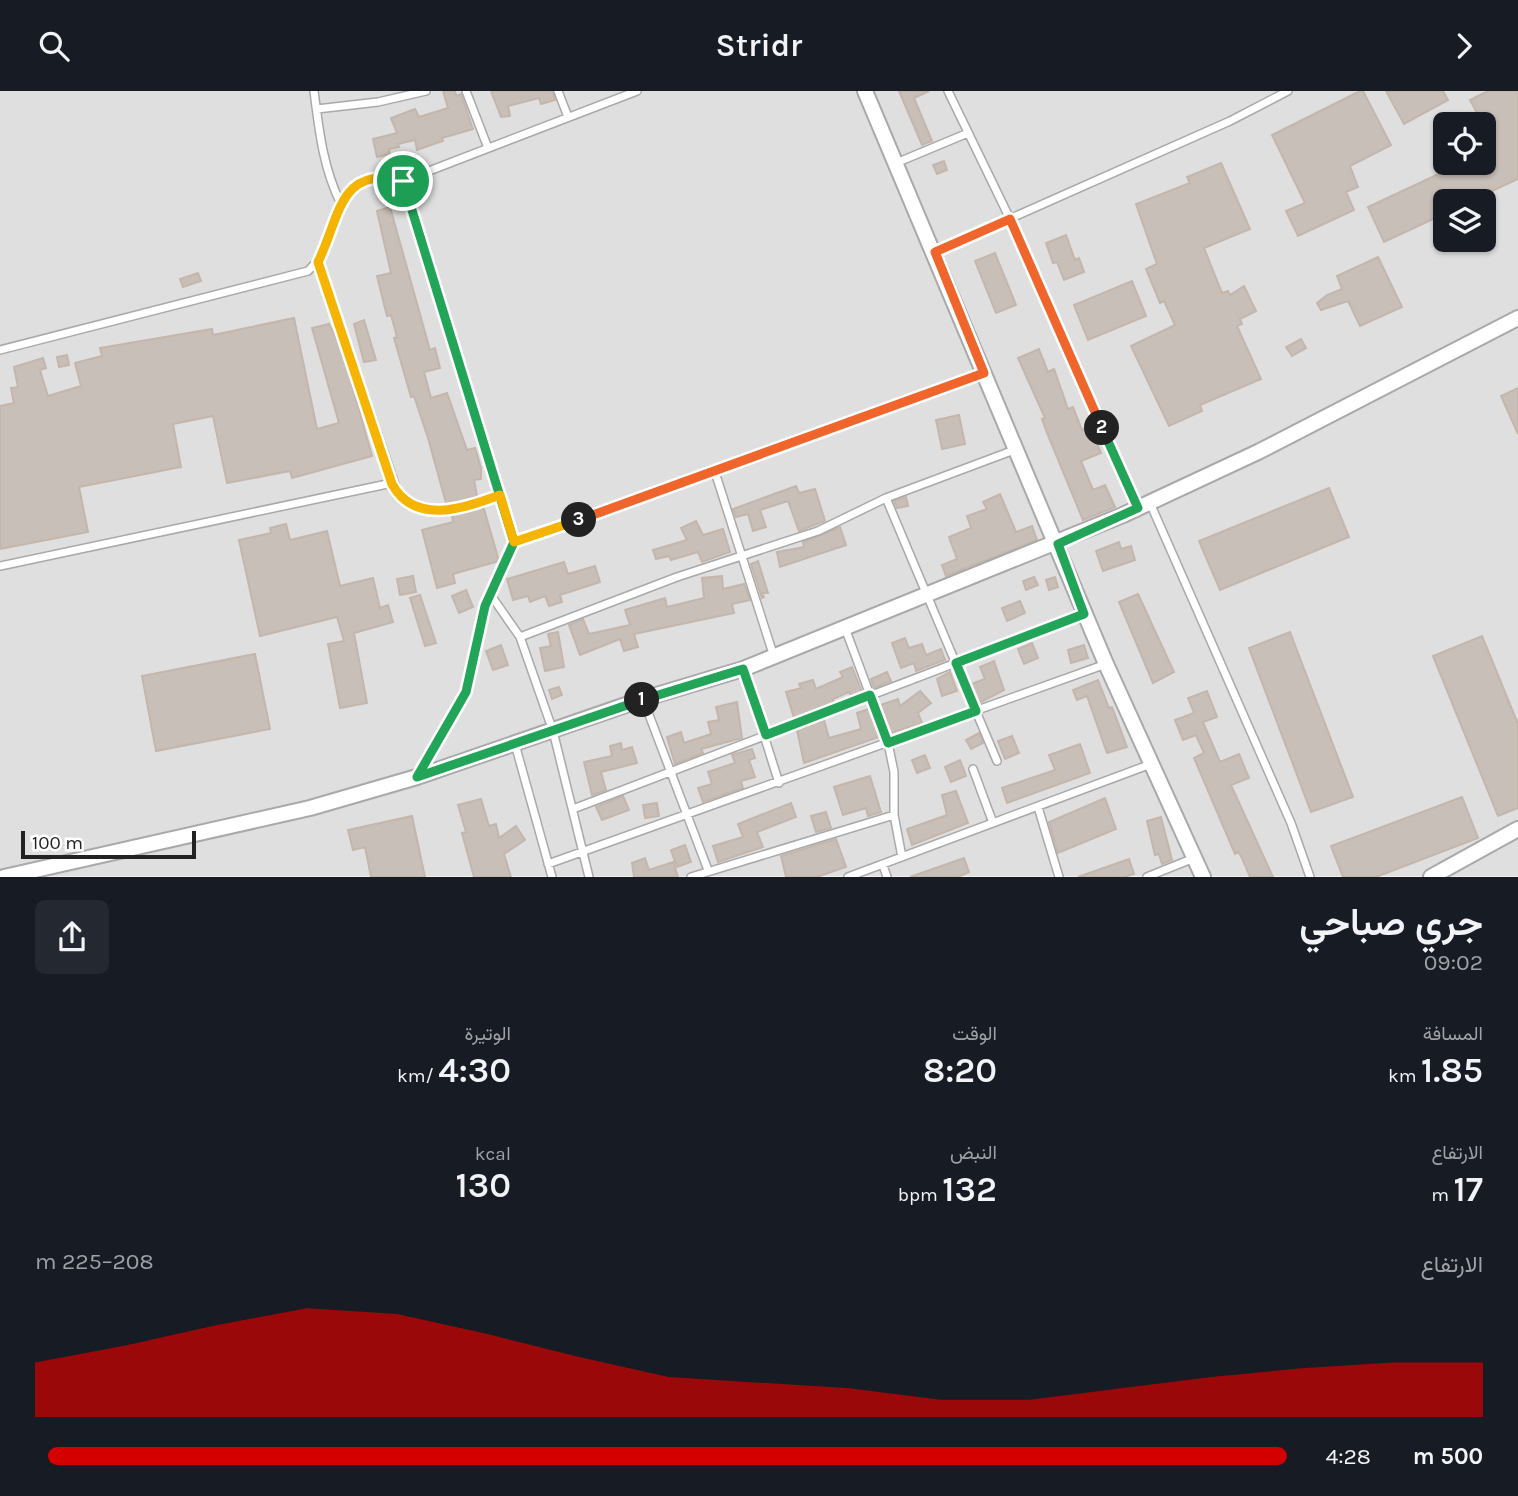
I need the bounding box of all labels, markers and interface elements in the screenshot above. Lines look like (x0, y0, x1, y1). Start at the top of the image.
icon: search (35, 27, 73, 65)
text: Stridr (716, 27, 802, 64)
icon: forward (1445, 27, 1483, 65)
map controls (1433, 112, 1496, 252)
button: locate (1433, 112, 1496, 175)
pin (373, 151, 433, 211)
icon: arrive (384, 162, 422, 200)
button: layers (1433, 189, 1496, 252)
pin: 2 (1084, 411, 1120, 445)
text: 2 (1096, 416, 1107, 438)
pin: 3 (562, 503, 596, 537)
text: 3 (573, 508, 584, 530)
pin: 1 (624, 683, 660, 717)
text: 1 (638, 688, 645, 710)
scale bar (21, 827, 196, 859)
text: 100 m (32, 832, 83, 854)
button: share (35, 900, 109, 974)
text: جري صباحي (1299, 900, 1483, 945)
text: 09:02 (1424, 949, 1483, 976)
text: الوتيرة (465, 1023, 511, 1045)
text: الوقت (952, 1023, 997, 1045)
text: المسافة (1423, 1023, 1483, 1045)
text: 4:30 (438, 1050, 511, 1091)
text: 8:20 (923, 1050, 997, 1091)
text: 1.85 (1421, 1050, 1483, 1091)
text: /km (397, 1065, 438, 1087)
text: km (1388, 1065, 1421, 1087)
text: النبض (950, 1142, 997, 1164)
text: الارتفاع (1431, 1142, 1483, 1164)
text: kcal (475, 1143, 511, 1165)
text: 130 (456, 1165, 511, 1206)
text: 132 (942, 1169, 997, 1210)
text: 17 (1454, 1169, 1483, 1210)
text: bpm (898, 1184, 942, 1206)
text: m (1431, 1184, 1454, 1206)
text: 208–225 m (35, 1248, 154, 1275)
text: الارتفاع (1421, 1251, 1483, 1278)
text: 4:28 (1325, 1443, 1371, 1470)
text: 500 m (1413, 1443, 1483, 1470)

